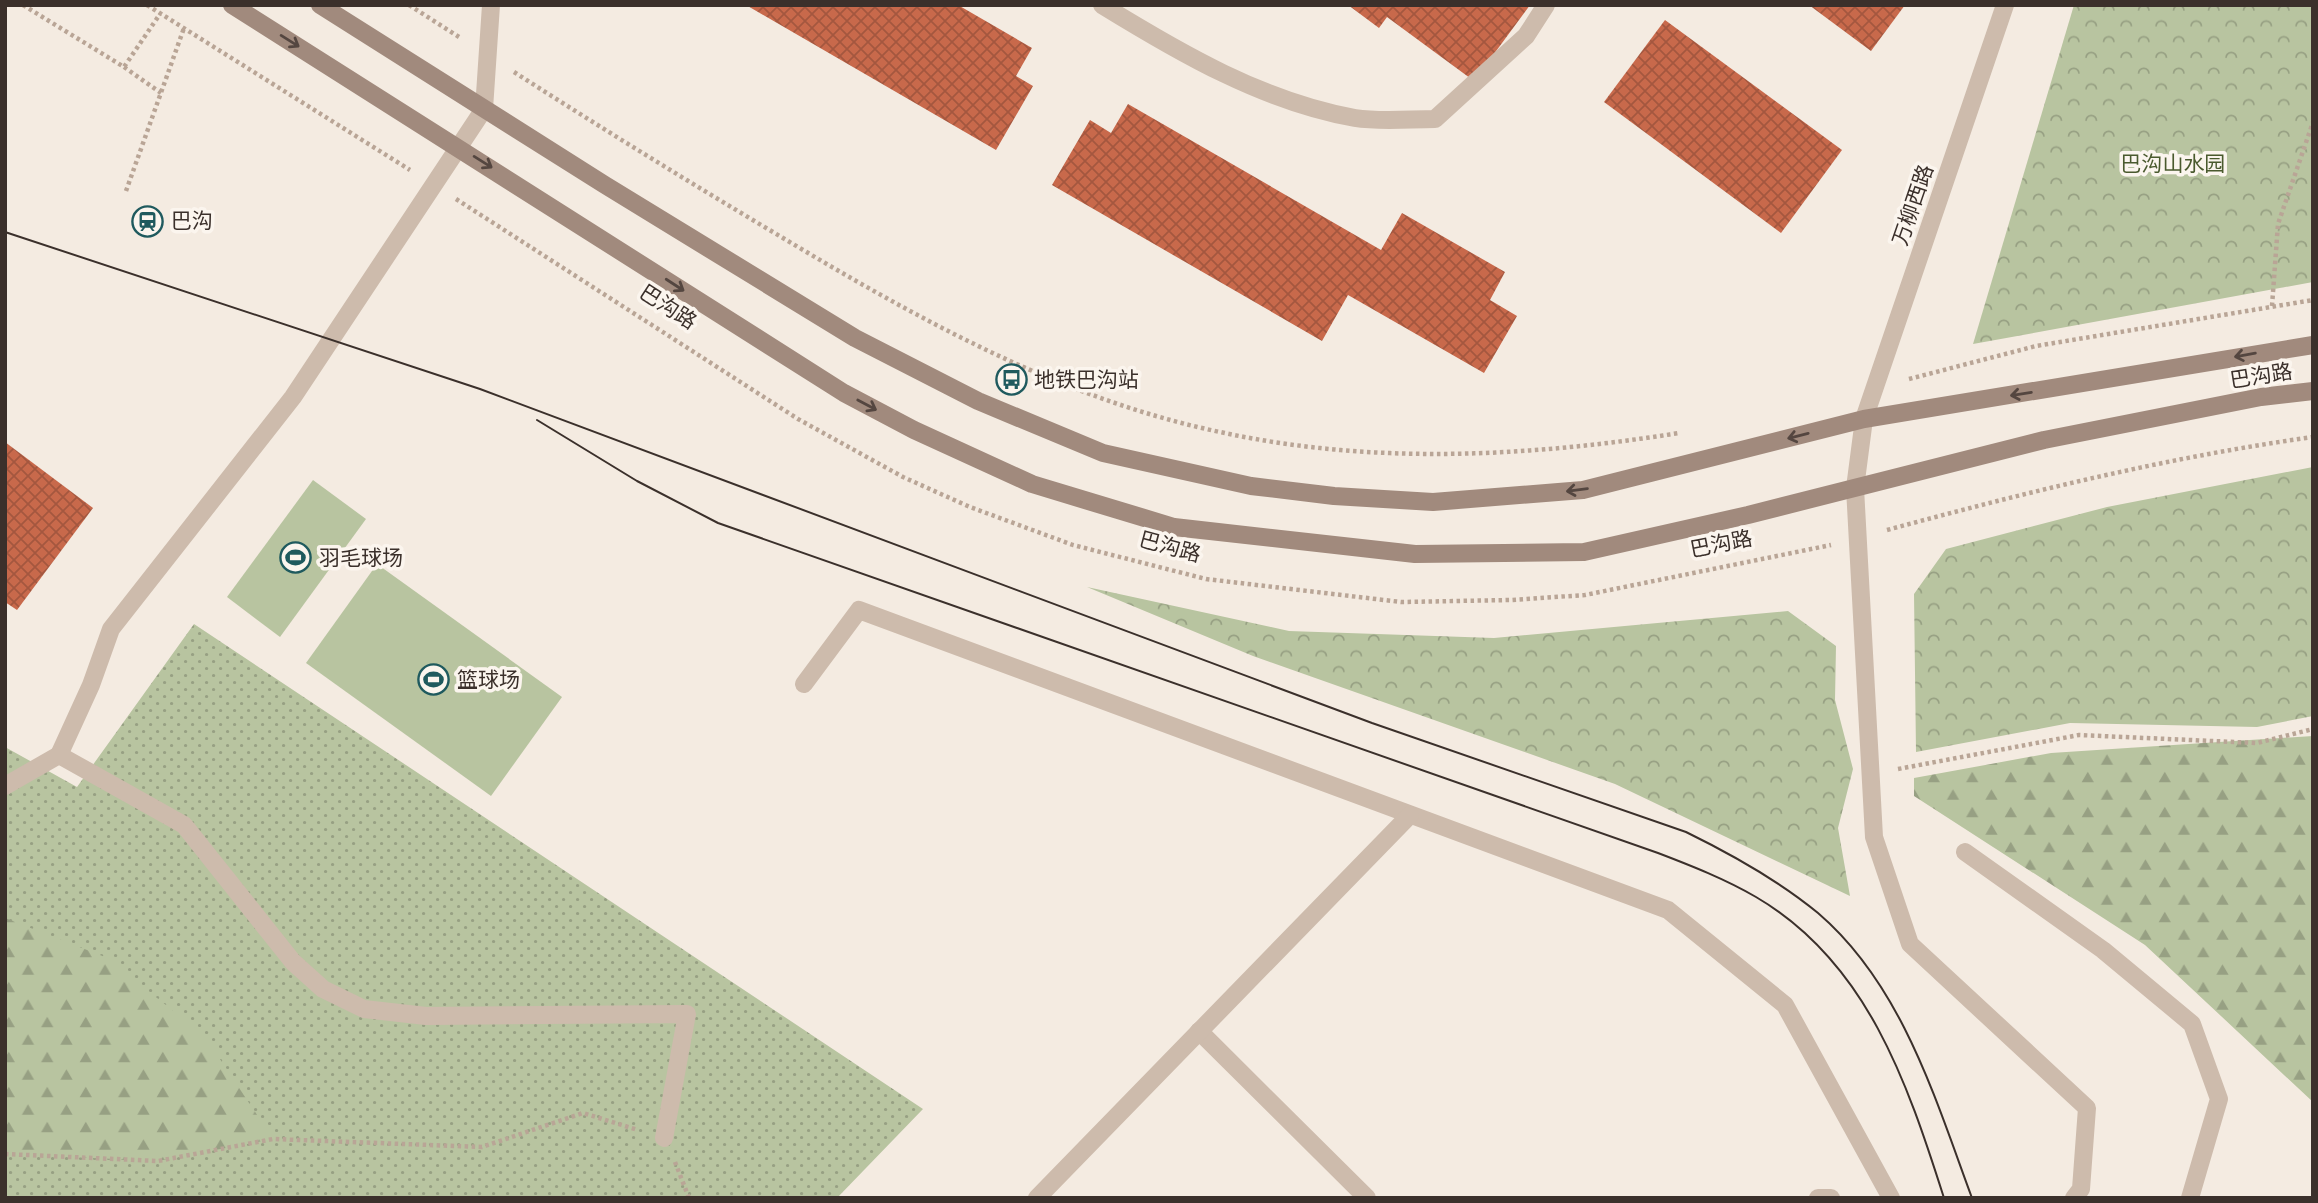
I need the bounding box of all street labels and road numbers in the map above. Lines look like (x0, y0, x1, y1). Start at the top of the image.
street label: 万柳西路 (1888, 161, 1938, 249)
street label: 巴沟路 (635, 280, 701, 334)
street label: 巴沟路 (2228, 359, 2294, 393)
street label: 巴沟路 (1688, 526, 1754, 562)
street label: 巴沟路 (1136, 527, 1204, 567)

